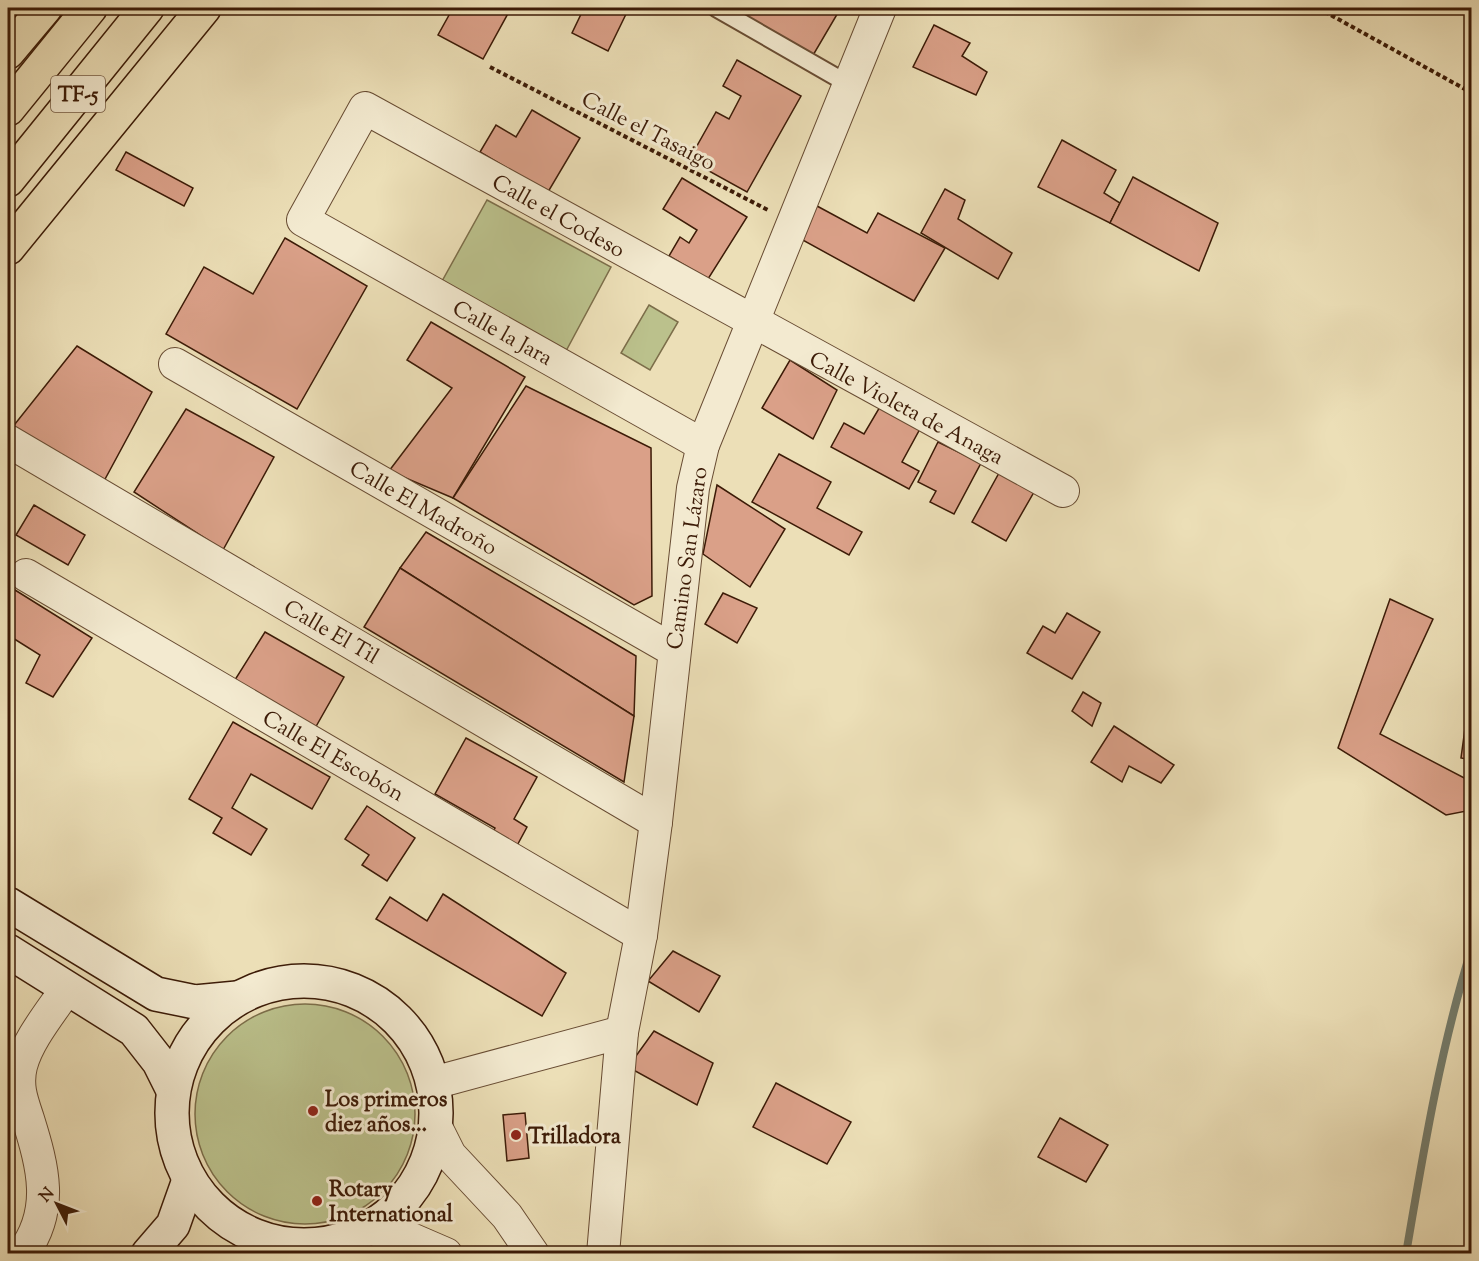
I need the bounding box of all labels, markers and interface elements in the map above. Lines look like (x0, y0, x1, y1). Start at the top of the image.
road number: TF-5 (51, 76, 105, 112)
street label: Calle el Tasaigo (575, 85, 720, 180)
street label: Calle el Codeso (485, 168, 630, 267)
street label: Calle la Jara (446, 294, 557, 375)
street label: Calle Violeta de Anaga (803, 345, 1009, 475)
street label: Calle El Madroño (343, 454, 502, 565)
street label: Camino San Lázaro (660, 465, 718, 652)
street label: Calle El Til (277, 593, 384, 674)
street label: Calle El Escobón (255, 704, 410, 811)
place label: Los primeros diez años... (325, 1085, 448, 1142)
marker: Los primeros diez años... (306, 1104, 320, 1118)
place label: Trilladora (528, 1122, 622, 1154)
marker: Trilladora (509, 1128, 523, 1142)
north arrow (27, 1174, 87, 1234)
place label: Rotary International (329, 1175, 454, 1232)
text: N (35, 1183, 61, 1208)
marker: Rotary International (310, 1194, 324, 1208)

